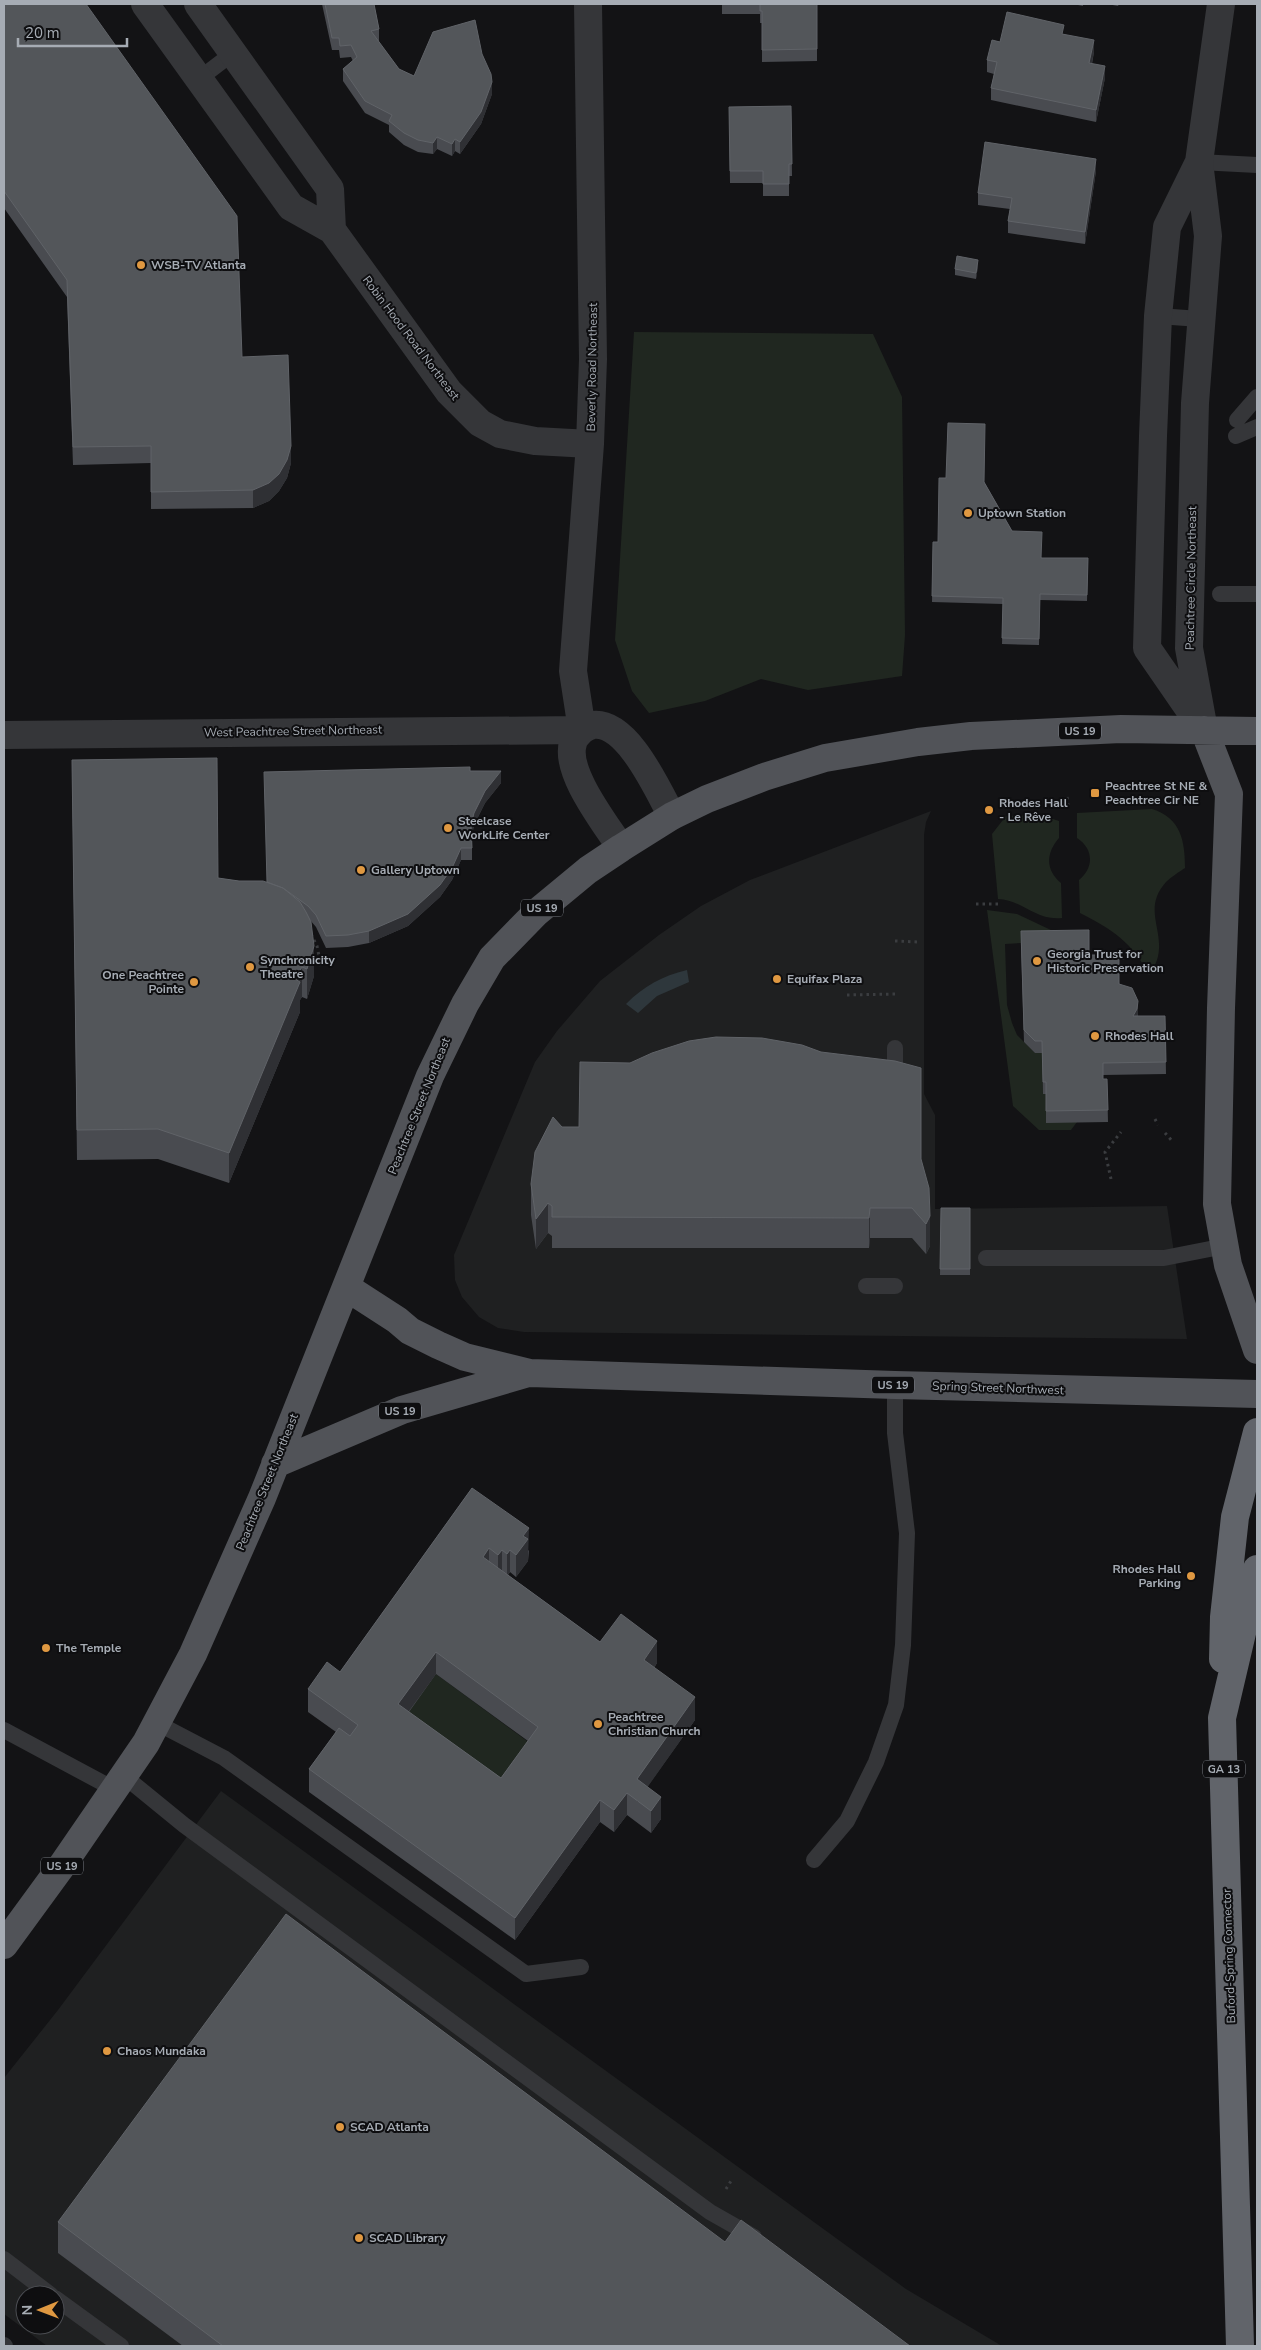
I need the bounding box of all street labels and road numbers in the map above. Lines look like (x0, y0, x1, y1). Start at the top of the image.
street label: Robin Hood Road Northeast (359, 273, 464, 404)
street label: Beverly Road Northeast (583, 302, 601, 431)
street label: Peachtree Circle Northeast (1182, 505, 1200, 650)
street label: West Peachtree Street Northeast (204, 721, 383, 741)
road number: US 19 (1059, 722, 1101, 739)
road number: US 19 (521, 900, 563, 916)
street label: Peachtree Street Northeast (384, 1034, 454, 1177)
road number: US 19 (872, 1376, 914, 1394)
street label: Spring Street Northwest (932, 1378, 1065, 1398)
road number: US 19 (379, 1402, 421, 1420)
street label: Peachtree Street Northeast (232, 1410, 302, 1553)
road number: GA 13 (1203, 1760, 1245, 1778)
road number: US 19 (41, 1858, 83, 1874)
street label: Buford-Spring Connector (1219, 1888, 1239, 2024)

